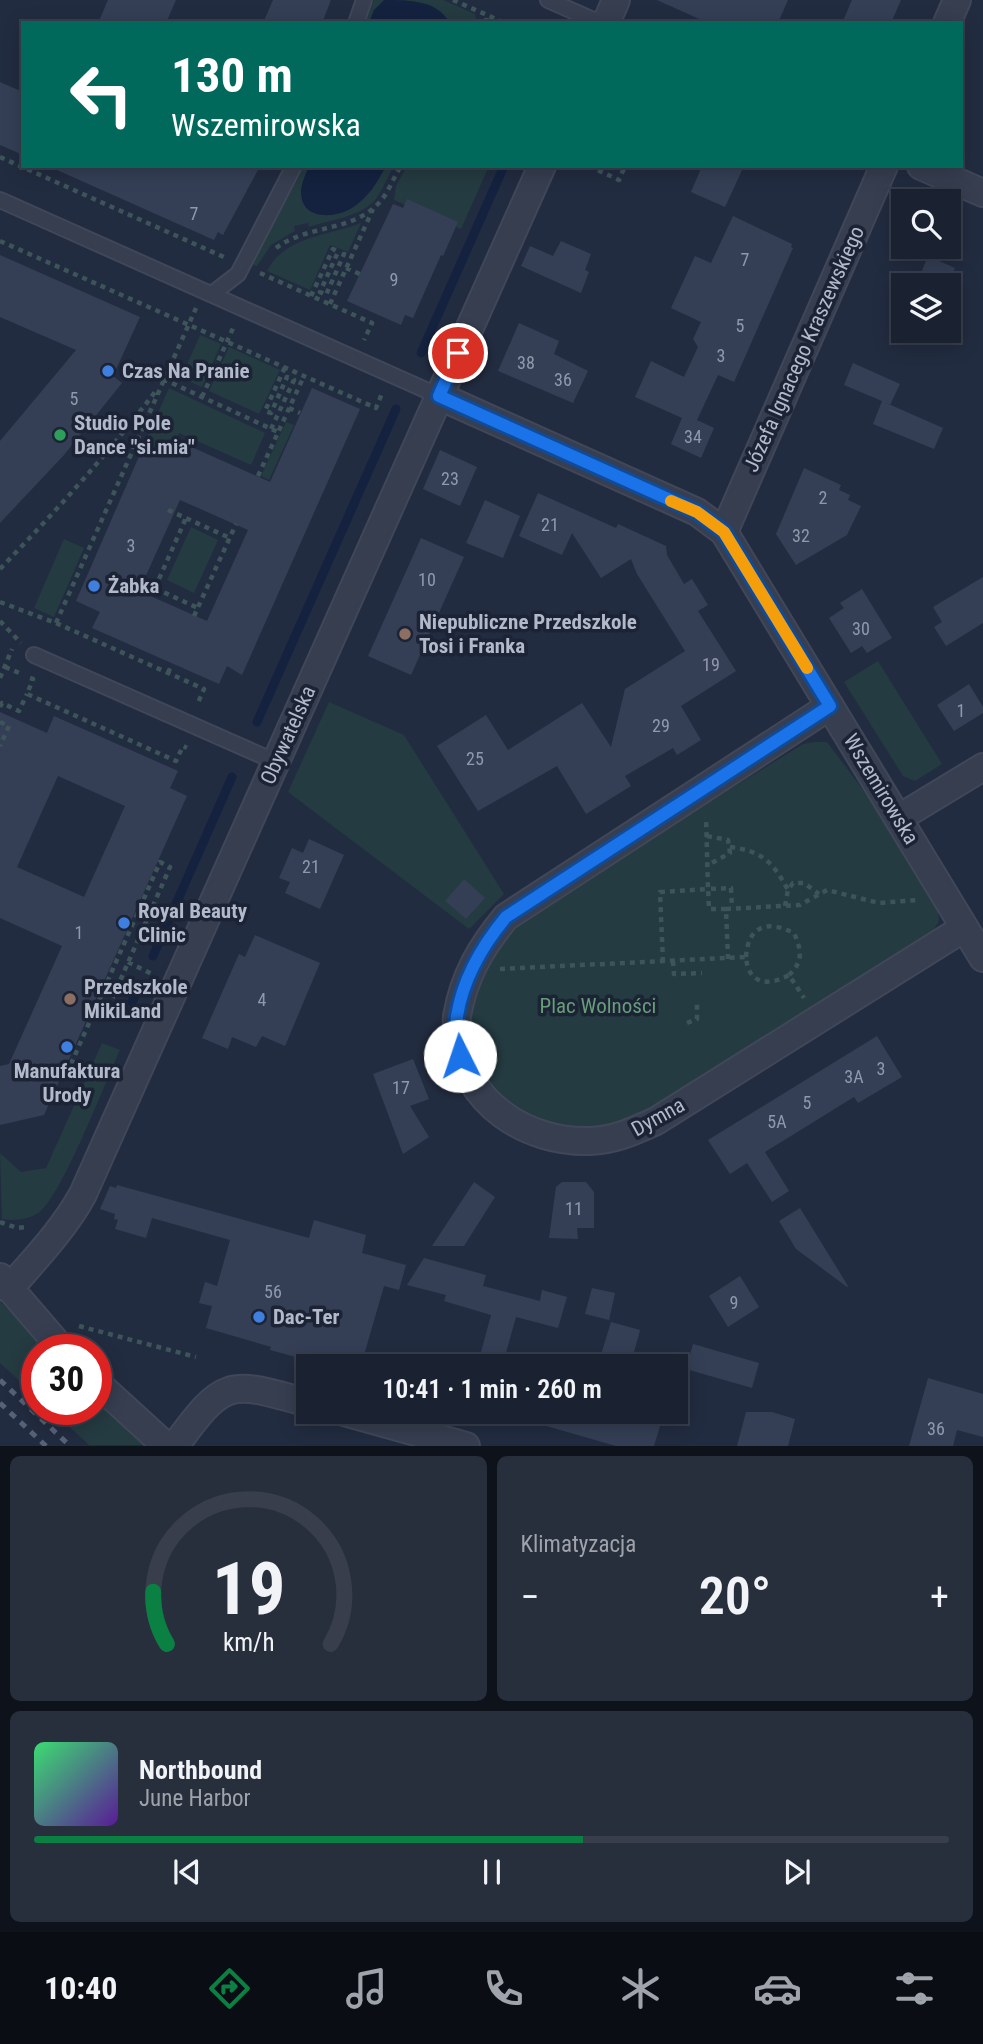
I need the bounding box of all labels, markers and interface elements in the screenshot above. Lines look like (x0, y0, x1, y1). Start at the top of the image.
text: 130 m (171, 47, 293, 104)
icon: left (56, 49, 147, 140)
text: Wszemirowska (171, 106, 361, 144)
map controls (891, 189, 961, 343)
button: search (891, 189, 961, 259)
house number: 7 (190, 203, 199, 224)
street label: Józefa Ignacego Kraszewskiego (739, 222, 869, 476)
house number: 7 (741, 249, 750, 270)
house number: 9 (390, 269, 398, 290)
button: layers (891, 273, 961, 343)
house number: 5 (736, 315, 745, 336)
pin (428, 323, 488, 383)
icon: arrive (439, 334, 477, 372)
house number: 3 (717, 345, 725, 366)
house number: 38 (517, 352, 535, 373)
place label: Czas Na Pranie (122, 359, 249, 383)
marker: Czas Na Pranie (100, 363, 116, 379)
house number: 36 (554, 369, 572, 390)
house number: 5 (70, 388, 79, 409)
place label: Studio Pole Dance "si.mia" (74, 411, 195, 459)
house number: 34 (684, 426, 702, 447)
marker: Studio Pole Dance "si.mia" (52, 427, 68, 443)
house number: 23 (441, 468, 459, 489)
house number: 2 (819, 487, 828, 508)
house number: 21 (541, 514, 559, 535)
house number: 32 (792, 525, 810, 546)
house number: 3 (127, 535, 135, 556)
house number: 10 (418, 569, 436, 590)
place label: Żabka (108, 574, 159, 598)
marker: Żabka (86, 578, 102, 594)
place label: Niepubliczne Przedszkole Tosi i Franka (419, 610, 637, 658)
house number: 30 (852, 618, 870, 639)
marker: Niepubliczne Przedszkole Tosi i Franka (397, 626, 413, 642)
house number: 19 (702, 654, 720, 675)
street label: Obywatelska (256, 682, 320, 788)
house number: 1 (957, 700, 965, 721)
house number: 29 (652, 715, 670, 736)
street label: Wszemirowska (839, 729, 923, 849)
house number: 25 (466, 748, 484, 769)
house number: 21 (302, 856, 320, 877)
place label: Royal Beauty Clinic (138, 899, 248, 947)
marker: Royal Beauty Clinic (116, 915, 132, 931)
house number: 1 (75, 922, 83, 943)
place label: Przedszkole MikiLand (84, 975, 188, 1023)
house number: 4 (258, 989, 267, 1010)
marker: Przedszkole MikiLand (62, 991, 78, 1007)
park label: Plac Wolności (540, 994, 656, 1018)
position arrow (423, 1019, 497, 1093)
marker: Manufaktura Urody (59, 1039, 75, 1055)
house number: 3 (877, 1058, 885, 1079)
place label: Manufaktura Urody (14, 1059, 120, 1107)
house number: 3A (844, 1066, 864, 1087)
house number: 17 (392, 1077, 410, 1098)
house number: 5 (803, 1092, 812, 1113)
street label: Dymna (627, 1093, 689, 1141)
house number: 5A (767, 1111, 787, 1132)
house number: 11 (565, 1198, 583, 1219)
house number: 56 (264, 1281, 282, 1302)
house number: 9 (730, 1292, 738, 1313)
place label: Dac-Ter (273, 1305, 340, 1329)
marker: Dac-Ter (251, 1309, 267, 1325)
speed limit sign: 30 (21, 1334, 112, 1425)
text: 10:41 · 1 min · 260 m (382, 1374, 602, 1404)
house number: 36 (927, 1418, 945, 1439)
text: Klimatyzacja (521, 1531, 636, 1558)
text: 19 (211, 1547, 285, 1633)
text: 20° (699, 1566, 771, 1627)
text: − (521, 1575, 540, 1619)
text: + (930, 1575, 949, 1619)
text: km/h (223, 1628, 274, 1657)
text: Northbound (139, 1755, 262, 1785)
text: June Harbor (139, 1785, 251, 1812)
icon: previous (168, 1853, 206, 1891)
icon: pause (473, 1853, 511, 1891)
icon: next (778, 1853, 816, 1891)
icon: directions (205, 1964, 254, 2013)
icon: music (342, 1964, 391, 2013)
icon: phone (479, 1964, 528, 2013)
icon: climate (616, 1964, 665, 2013)
icon: car (753, 1964, 802, 2013)
icon: filters (890, 1964, 939, 2013)
text: 10:40 (44, 1969, 117, 2007)

